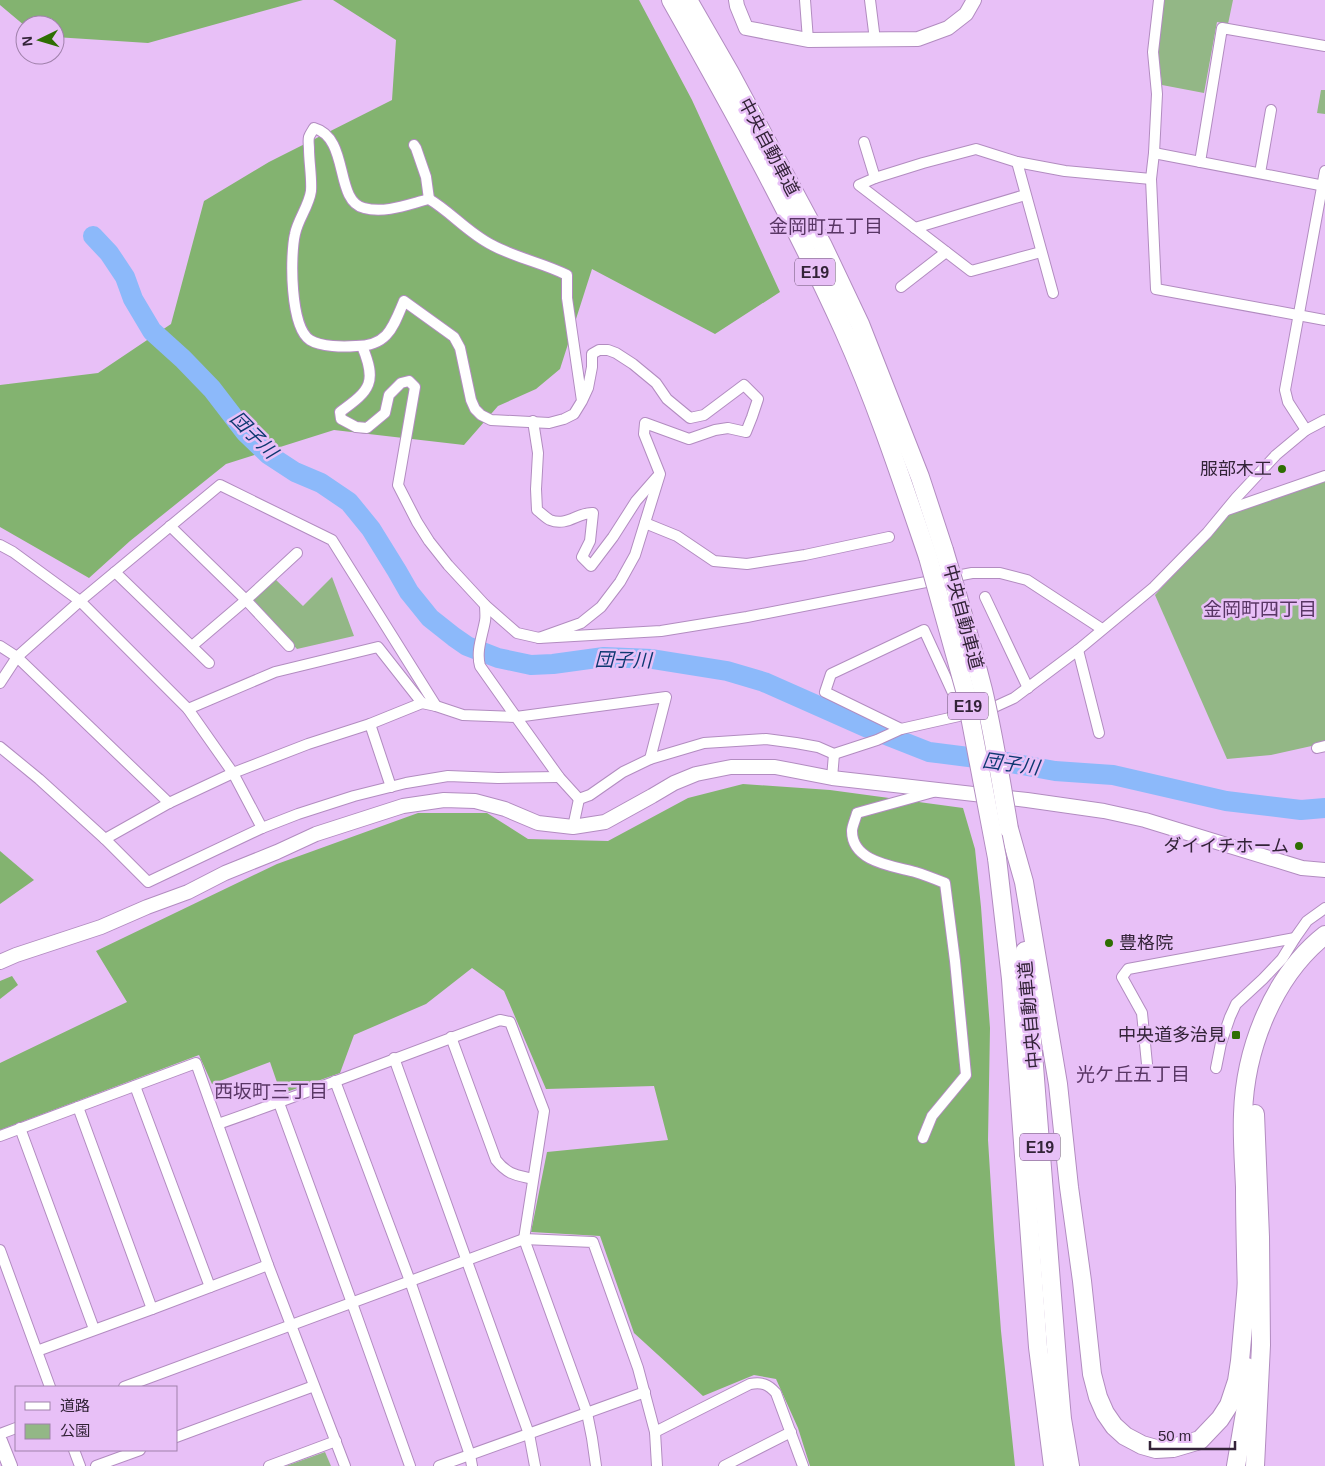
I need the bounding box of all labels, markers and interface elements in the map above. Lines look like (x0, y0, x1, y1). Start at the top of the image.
north arrow (15, 15, 65, 65)
text: N (19, 35, 35, 47)
street label: 中央自動車道 (735, 95, 803, 199)
district label: 金岡町五丁目 (769, 216, 883, 237)
road number: E19 (795, 258, 835, 286)
water label: 団子川 (226, 407, 283, 464)
place label: 服部木工 (1200, 459, 1272, 479)
marker: 服部木工 (1276, 463, 1288, 475)
street label: 中央自動車道 (939, 562, 987, 672)
district label: 金岡町四丁目 (1203, 599, 1317, 620)
water label: 団子川 (594, 649, 654, 671)
road number: E19 (948, 692, 988, 719)
water label: 団子川 (981, 750, 1043, 779)
place label: ダイイチホーム (1164, 836, 1289, 856)
marker: ダイイチホーム (1293, 840, 1305, 852)
place label: 豊格院 (1119, 933, 1173, 953)
marker: 豊格院 (1103, 937, 1115, 949)
street label: 中央自動車道 (1015, 960, 1045, 1070)
place label: 中央道多治見 (1118, 1025, 1226, 1045)
marker: 中央道多治見 (1230, 1029, 1242, 1041)
district label: 光ケ丘五丁目 (1076, 1064, 1190, 1085)
district label: 西坂町三丁目 (214, 1081, 328, 1102)
road number: E19 (1020, 1134, 1060, 1160)
legend (15, 1386, 178, 1451)
text: 道路 (60, 1397, 90, 1414)
scale bar (1150, 1418, 1235, 1450)
text: 公園 (60, 1422, 90, 1439)
text: 50 m (1158, 1427, 1191, 1444)

